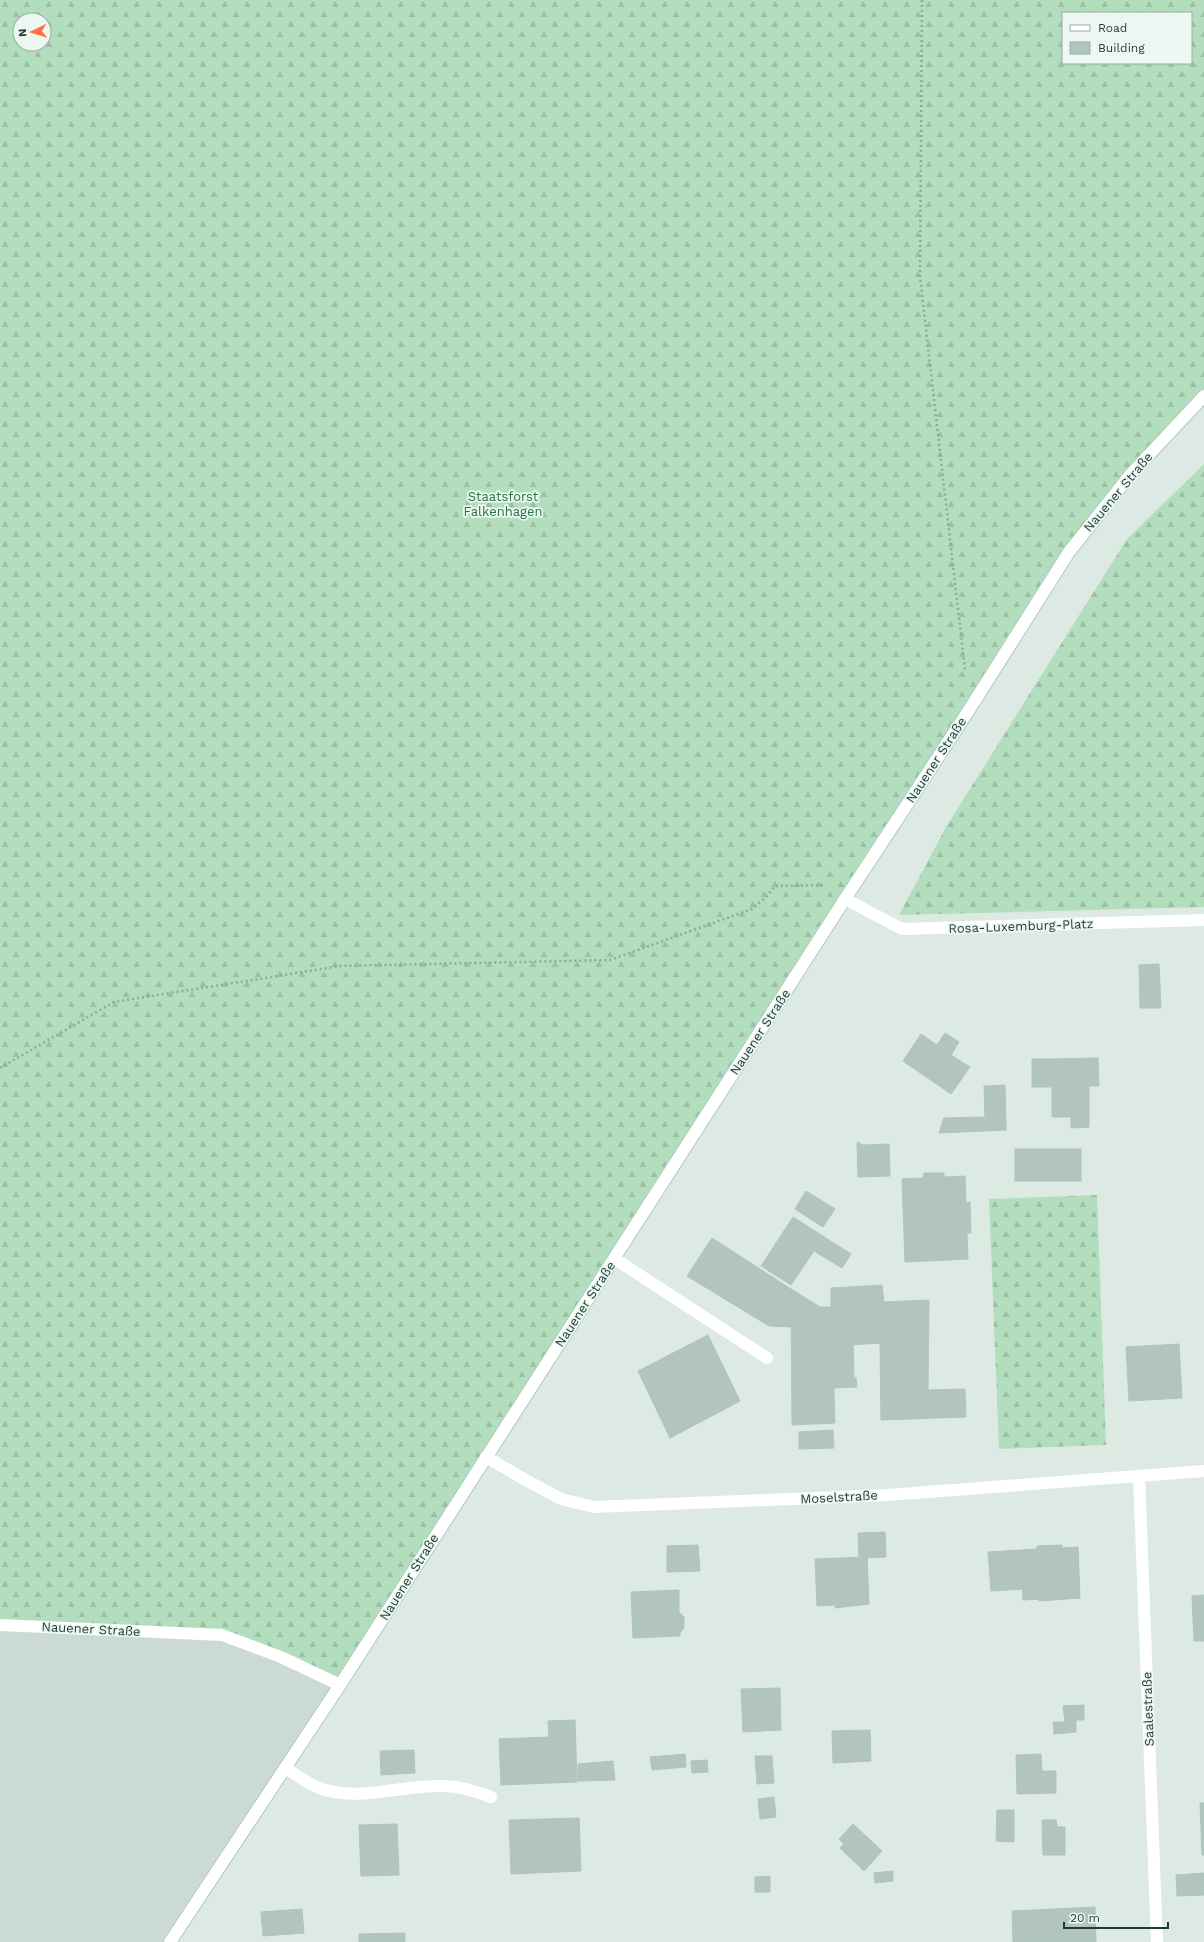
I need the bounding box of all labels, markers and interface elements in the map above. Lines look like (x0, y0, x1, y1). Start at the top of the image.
north arrow (12, 12, 52, 52)
legend (1062, 12, 1192, 64)
text: Road (1098, 21, 1127, 35)
text: N (16, 28, 29, 37)
text: Building (1098, 41, 1145, 55)
street label: Nauener Straße (1080, 449, 1156, 535)
park label: Staatsforst Falkenhagen (463, 489, 543, 519)
street label: Nauener Straße (903, 714, 969, 806)
street label: Rosa-Luxemburg-Platz (948, 916, 1094, 936)
street label: Nauener Straße (727, 986, 793, 1078)
street label: Nauener Straße (552, 1258, 618, 1350)
street label: Moselstraße (800, 1487, 878, 1507)
street label: Nauener Straße (376, 1531, 442, 1623)
street label: Nauener Straße (41, 1619, 141, 1639)
street label: Saalestraße (1139, 1671, 1157, 1747)
scale bar (1064, 1904, 1168, 1930)
text: 20 m (1070, 1911, 1100, 1925)

